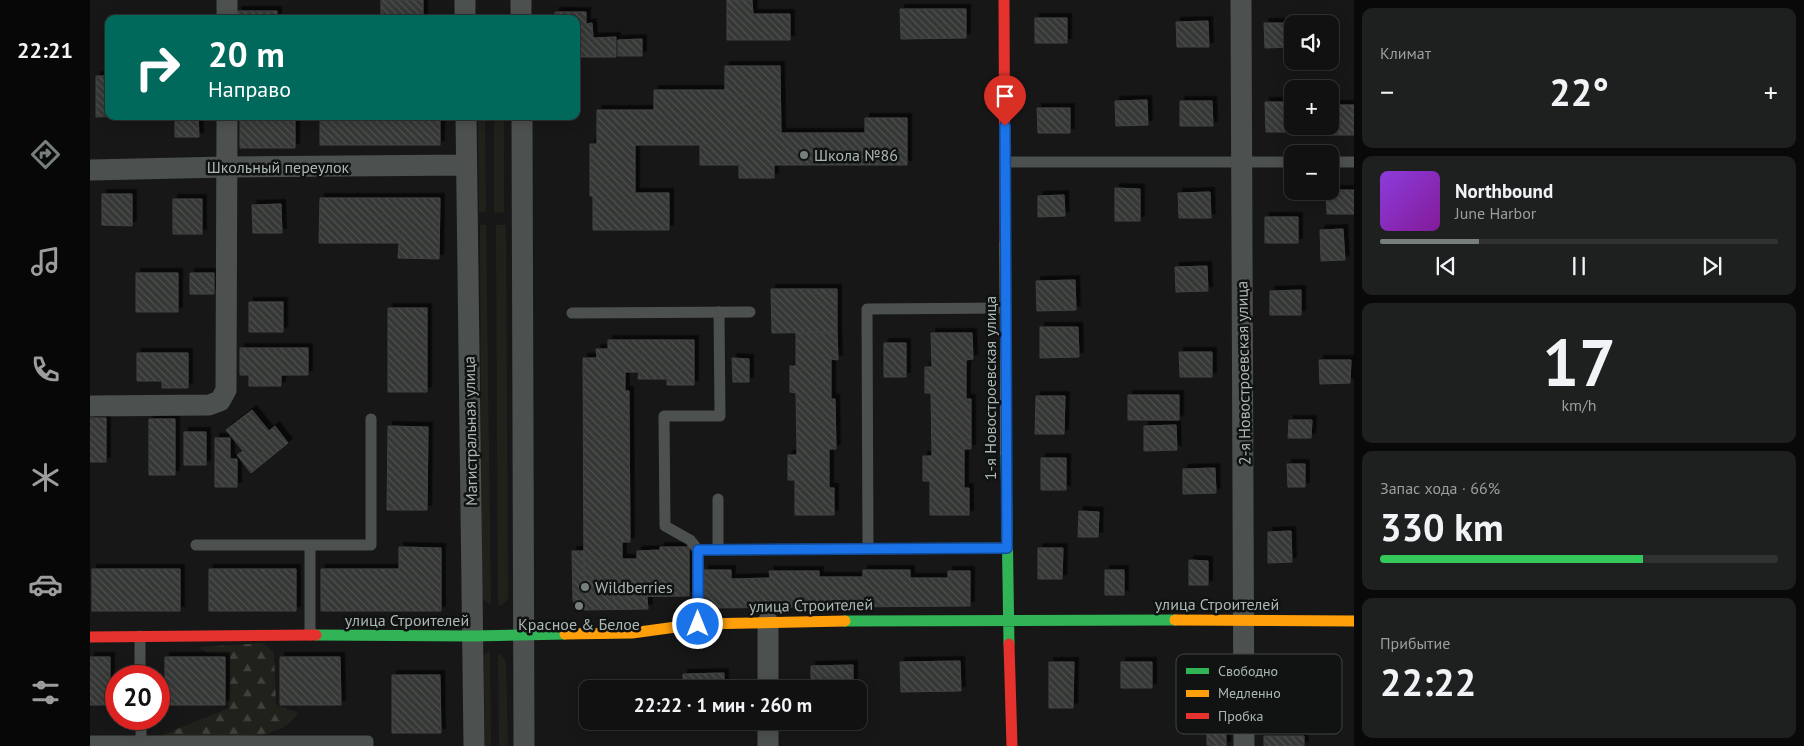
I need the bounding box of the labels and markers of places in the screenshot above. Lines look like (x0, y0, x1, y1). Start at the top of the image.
pin (984, 75, 1026, 126)
place label: Школа №86 (814, 145, 898, 165)
marker: Школа №86 (798, 149, 810, 161)
place label: Wildberries (595, 577, 673, 597)
marker: Wildberries (579, 581, 591, 593)
marker: Красное & Белое (573, 600, 585, 612)
place label: Красное & Белое (518, 614, 640, 634)

